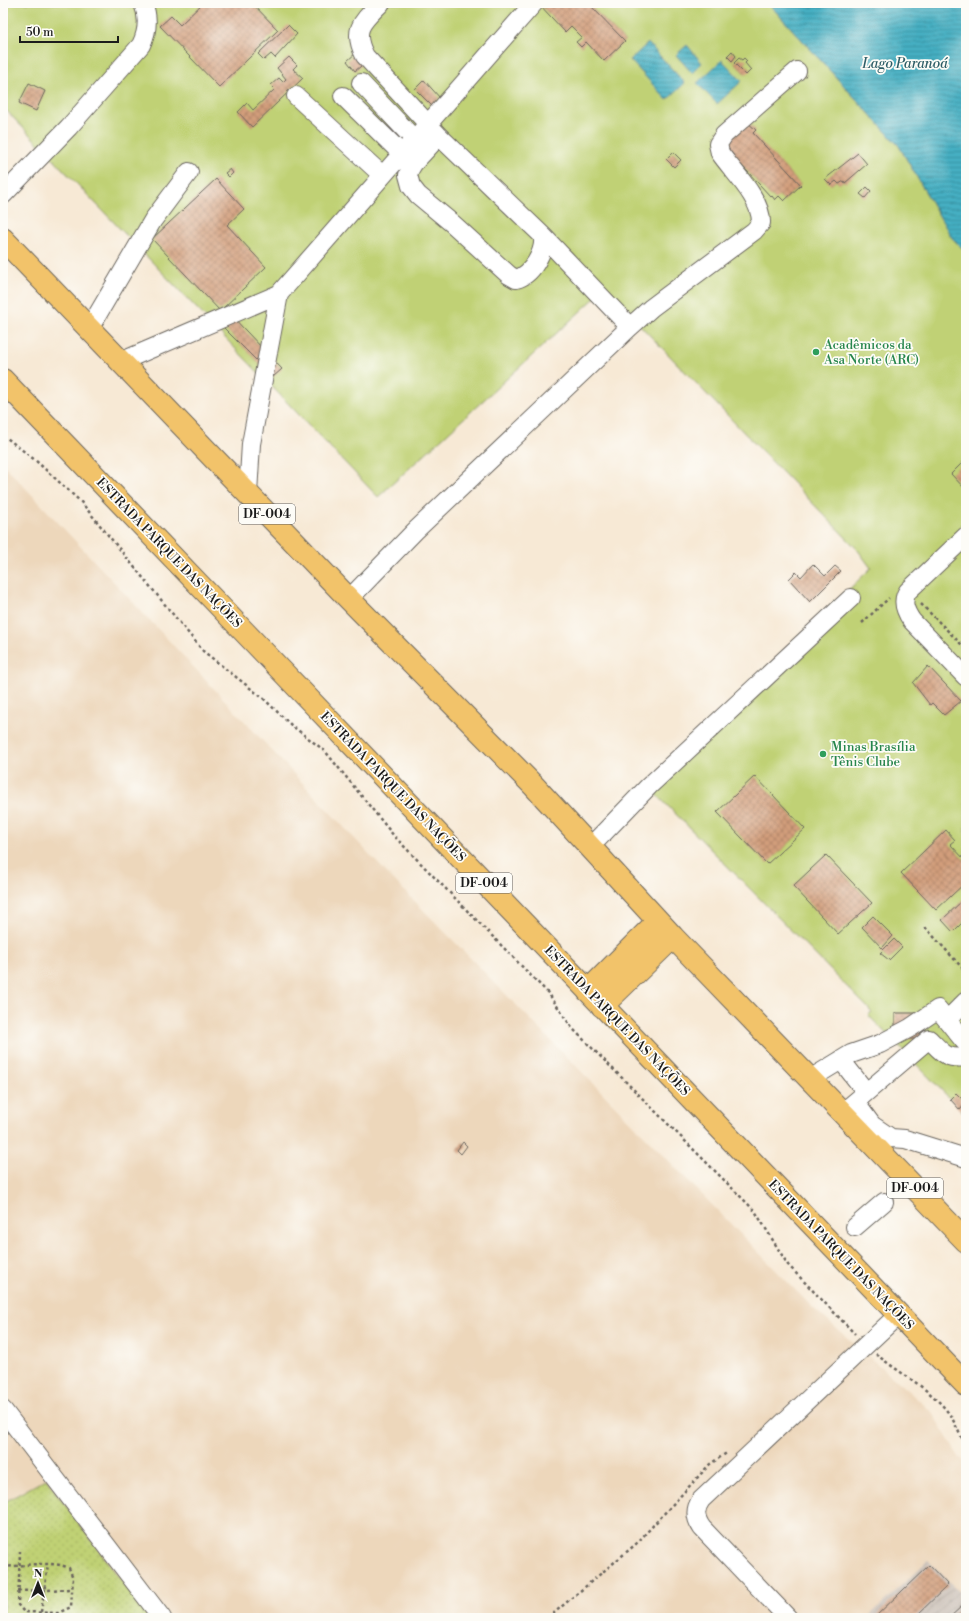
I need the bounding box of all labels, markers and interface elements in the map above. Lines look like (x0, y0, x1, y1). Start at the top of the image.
scale bar (20, 18, 118, 44)
text: 50 m (26, 25, 54, 40)
water label: Lago Paranoá (861, 55, 948, 73)
place label: Acadêmicos da Asa Norte (ARC) (823, 337, 919, 368)
marker: Acadêmicos da Asa Norte (ARC) (811, 347, 821, 357)
street label: ESTRADA PARQUE DAS NAÇÕES (93, 474, 246, 631)
road number: DF-004 (239, 504, 295, 524)
street label: ESTRADA PARQUE DAS NAÇÕES (317, 708, 470, 865)
place label: Minas Brasília Tênis Clube (831, 739, 916, 770)
marker: Minas Brasília Tênis Clube (818, 749, 828, 759)
road number: DF-004 (456, 873, 512, 893)
street label: ESTRADA PARQUE DAS NAÇÕES (541, 942, 694, 1099)
street label: ESTRADA PARQUE DAS NAÇÕES (765, 1176, 918, 1333)
road number: DF-004 (887, 1178, 943, 1198)
north arrow (18, 1563, 58, 1603)
text: N (34, 1567, 43, 1581)

